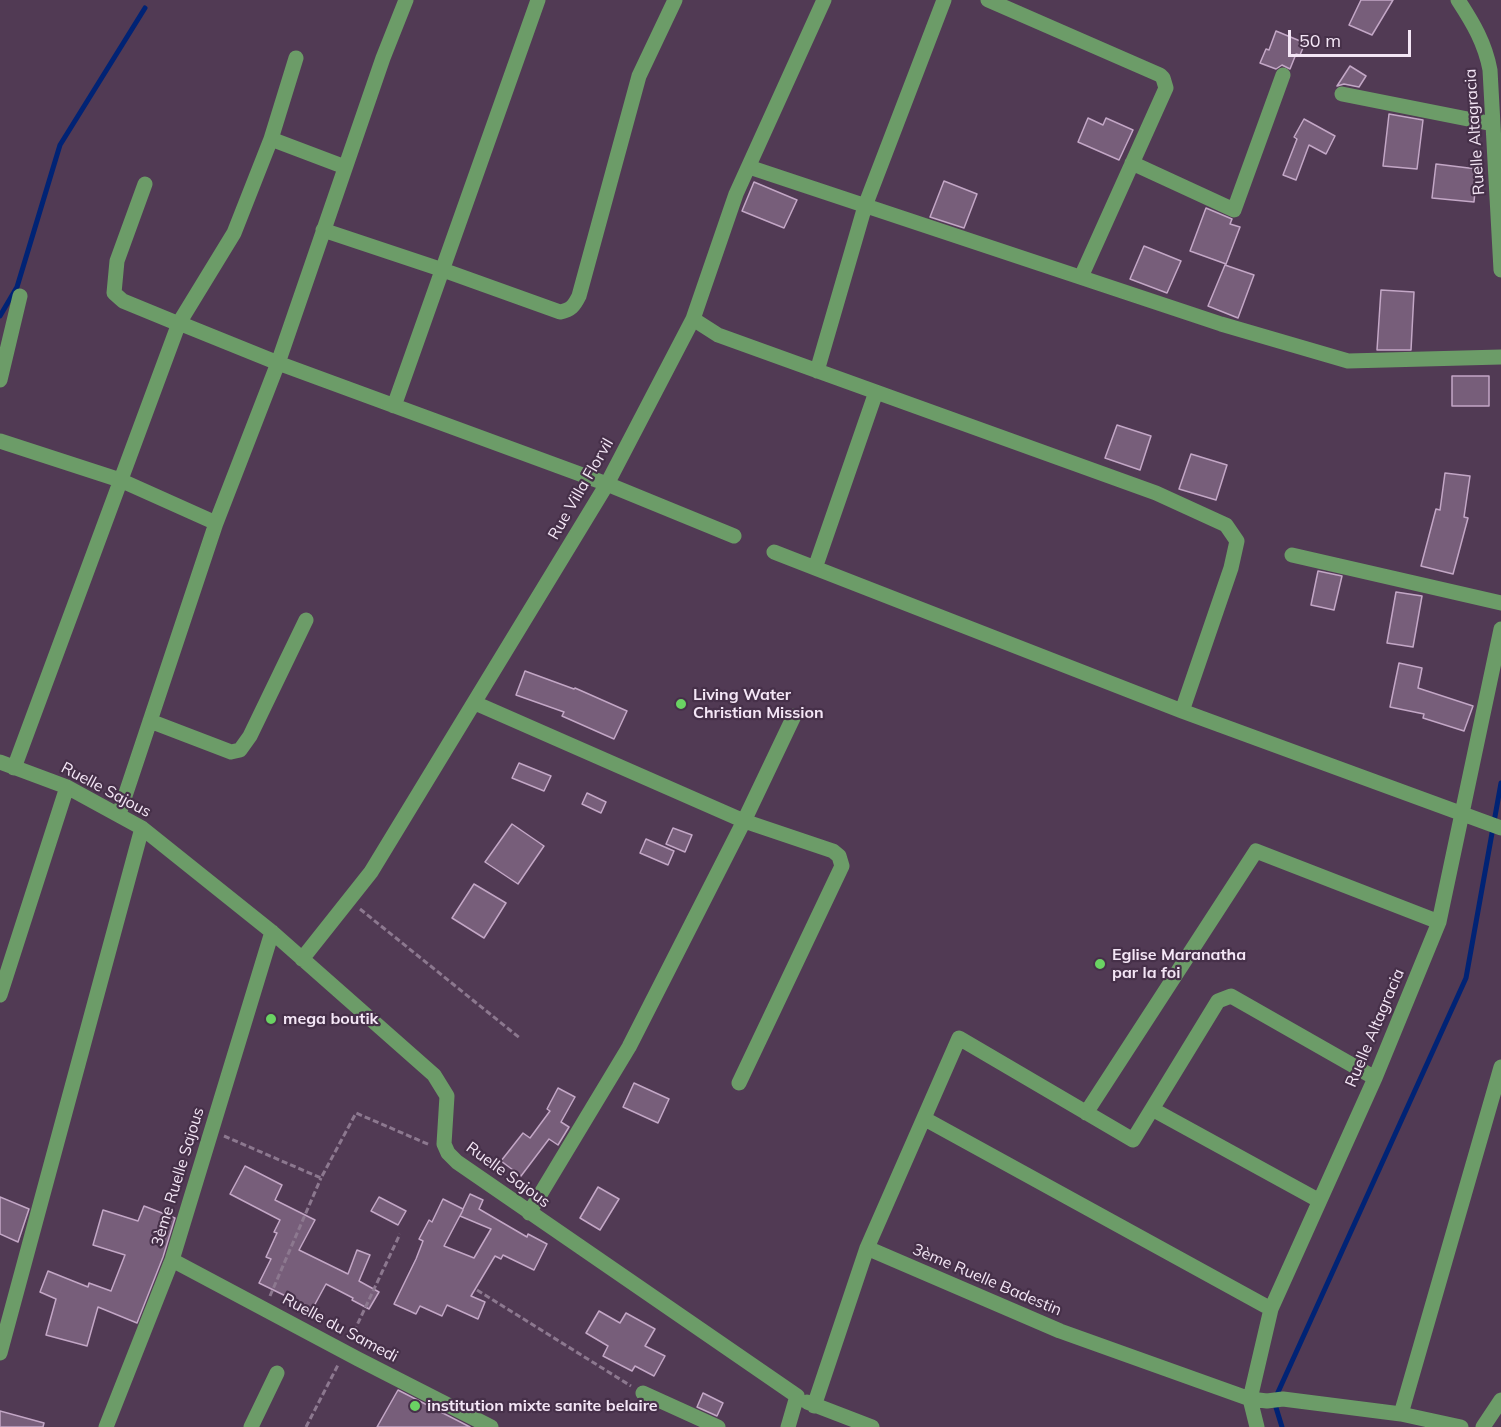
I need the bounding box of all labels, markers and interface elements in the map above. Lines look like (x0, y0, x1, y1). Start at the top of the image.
scale bar (1291, 18, 1414, 56)
text: 50 m (1299, 29, 1341, 52)
street label: Ruelle Altagracia (1461, 68, 1489, 196)
street label: Rue Villa Florvil (544, 435, 618, 543)
place label: Living Water Christian Mission (693, 685, 824, 723)
marker: Living Water Christian Mission (674, 697, 688, 711)
street label: Ruelle Sajous (58, 758, 154, 822)
place label: Eglise Maranatha par la foi (1112, 945, 1246, 983)
marker: Eglise Maranatha par la foi (1093, 957, 1107, 971)
street label: Ruelle Altagracia (1341, 966, 1409, 1090)
place label: mega boutik (283, 1009, 378, 1029)
marker: mega boutik (264, 1012, 278, 1026)
street label: 3ème Ruelle Sajous (148, 1105, 208, 1249)
street label: Ruelle Sajous (462, 1138, 554, 1212)
street label: 3ème Ruelle Badestin (910, 1240, 1064, 1320)
street label: Ruelle du Samedi (279, 1289, 401, 1367)
place label: institution mixte sanite belaire (427, 1396, 658, 1416)
marker: institution mixte sanite belaire (408, 1399, 422, 1413)

